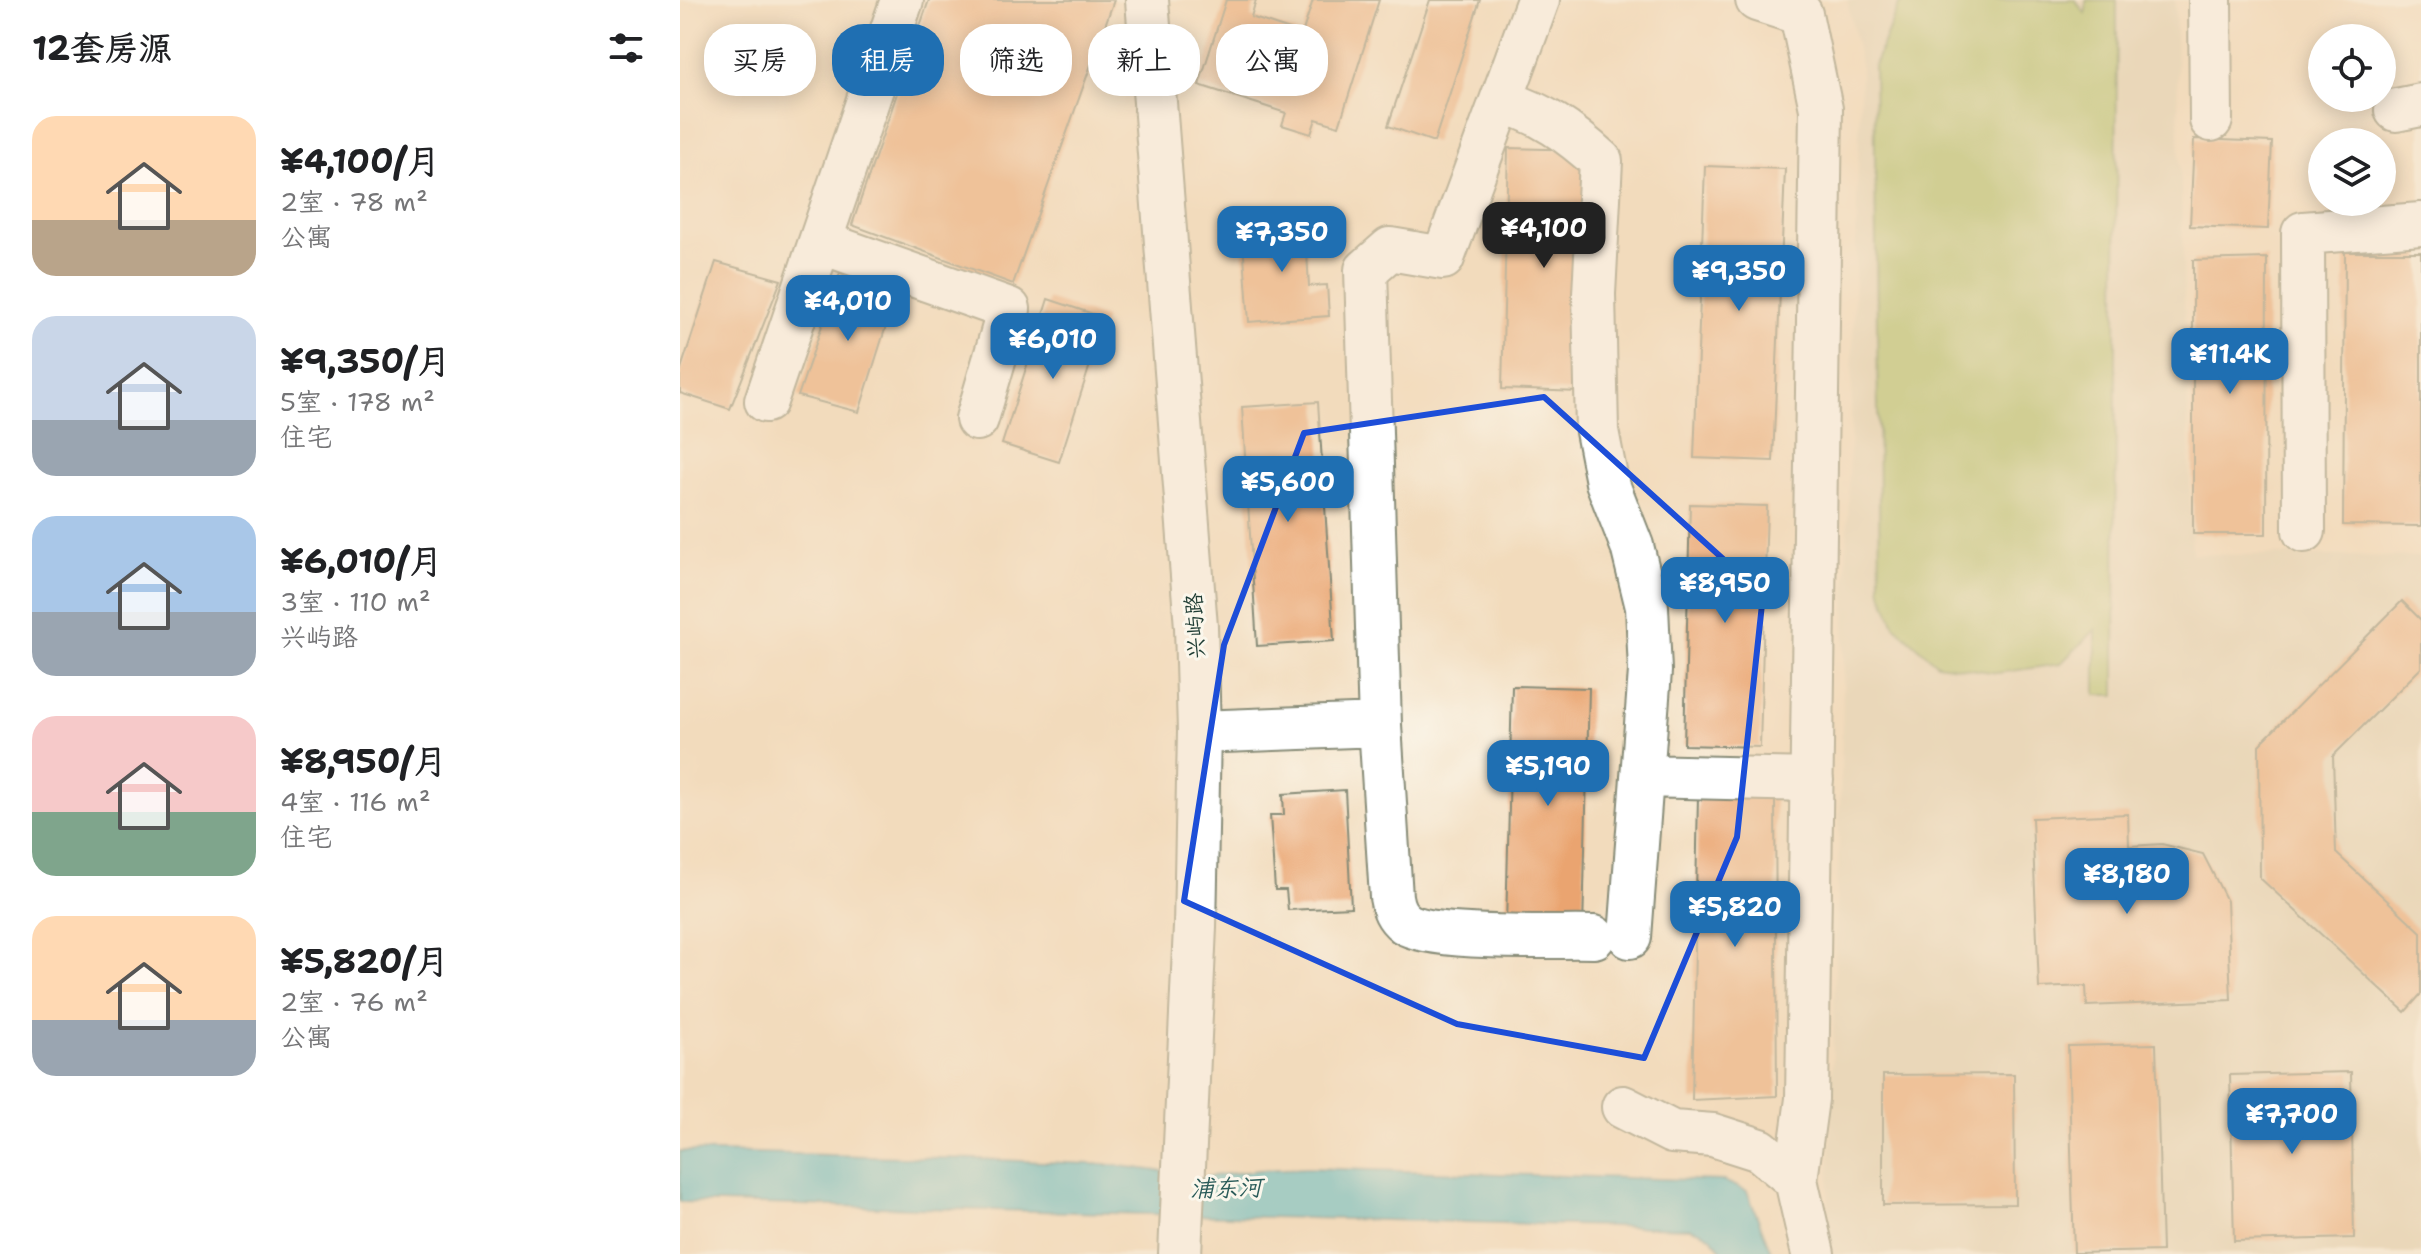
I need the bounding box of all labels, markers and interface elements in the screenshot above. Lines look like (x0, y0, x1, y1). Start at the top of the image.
chip: 买房 (704, 24, 816, 96)
chip: 租房 (832, 24, 944, 96)
chip: 筛选 (960, 24, 1072, 96)
chip: 新上 (1088, 24, 1200, 96)
chip: 公寓 (1216, 24, 1328, 96)
map controls (2308, 24, 2396, 216)
button: locate (2308, 24, 2396, 112)
text: 12套房源 (32, 25, 172, 71)
icon: filters (604, 26, 648, 70)
button: layers (2308, 128, 2396, 216)
text: ¥4,100/月 (280, 138, 441, 184)
icon: home (96, 148, 192, 244)
text: 2室 · 78 m² (280, 184, 428, 219)
pin: ¥4,100 (1479, 202, 1609, 270)
pin: ¥7,350 (1217, 206, 1347, 274)
text: ¥4,100 (1500, 210, 1588, 245)
text: ¥7,350 (1235, 214, 1329, 249)
text: 公寓 (280, 219, 332, 254)
pin: ¥9,350 (1674, 245, 1804, 313)
text: ¥9,350 (1691, 253, 1787, 288)
pin: ¥4,010 (783, 275, 913, 343)
text: ¥4,010 (804, 283, 892, 318)
pin: ¥6,010 (988, 313, 1118, 381)
text: ¥6,010 (1009, 321, 1097, 356)
pin: ¥11.4K (2165, 328, 2295, 396)
text: ¥11.4K (2189, 336, 2271, 371)
text: ¥9,350/月 (280, 338, 451, 384)
icon: home (96, 348, 192, 444)
text: 5室 · 178 m² (280, 384, 435, 419)
text: 住宅 (280, 419, 332, 454)
pin: ¥5,600 (1223, 456, 1353, 524)
text: ¥5,600 (1241, 464, 1335, 499)
text: ¥6,010/月 (280, 538, 443, 584)
icon: home (96, 548, 192, 644)
pin: ¥8,950 (1660, 557, 1790, 625)
text: ¥8,950 (1679, 565, 1771, 600)
text: 3室 · 110 m² (280, 584, 431, 619)
street label: 兴屿路 (1179, 592, 1211, 660)
text: 兴屿路 (280, 619, 358, 654)
text: ¥8,950/月 (280, 738, 447, 784)
pin: ¥5,190 (1483, 740, 1613, 808)
icon: home (96, 748, 192, 844)
text: ¥5,190 (1505, 748, 1591, 783)
text: 4室 · 116 m² (280, 784, 431, 819)
text: 住宅 (280, 819, 332, 854)
pin: ¥8,180 (2062, 848, 2192, 916)
text: ¥8,180 (2083, 856, 2171, 891)
pin: ¥5,820 (1670, 881, 1800, 949)
text: ¥5,820 (1688, 889, 1782, 924)
text: ¥5,820/月 (280, 938, 449, 984)
icon: home (96, 948, 192, 1044)
text: 2室 · 76 m² (280, 984, 428, 1019)
text: 公寓 (280, 1019, 332, 1054)
pin: ¥7,700 (2227, 1088, 2357, 1156)
text: ¥7,700 (2245, 1096, 2339, 1131)
water label: 浦东河 (1190, 1171, 1266, 1205)

